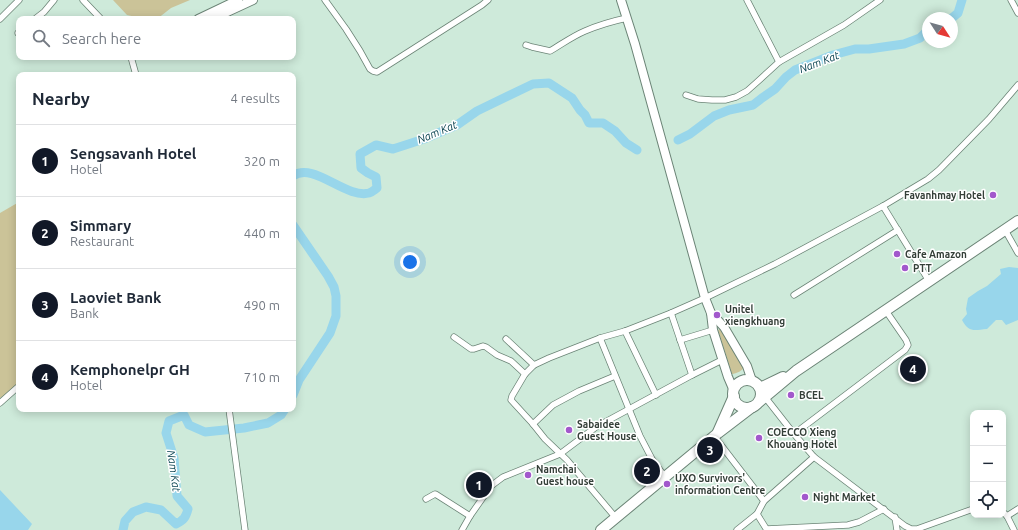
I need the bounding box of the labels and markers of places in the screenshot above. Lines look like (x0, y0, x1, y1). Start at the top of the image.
place label: Favanhmay Hotel (904, 190, 985, 201)
marker: Favanhmay Hotel (988, 190, 998, 200)
marker: Cafe Amazon (892, 249, 902, 259)
place label: Cafe Amazon (905, 249, 967, 260)
marker: PTT (900, 263, 910, 273)
place label: PTT (913, 263, 932, 274)
place label: Unitel xiengkhuang (725, 304, 785, 327)
marker: Unitel xiengkhuang (712, 310, 722, 320)
pin: 4 (900, 354, 926, 384)
marker: BCEL (786, 390, 796, 400)
place label: BCEL (799, 390, 824, 401)
place label: Sabaidee Guest House (577, 419, 637, 442)
marker: Sabaidee Guest House (564, 425, 574, 435)
place label: COECCO Xieng Khouang Hotel (767, 427, 837, 450)
marker: COECCO Xieng Khouang Hotel (754, 433, 764, 443)
pin: 3 (697, 435, 723, 465)
pin: 2 (634, 456, 660, 486)
place label: Namchai Guest house (536, 464, 594, 487)
pin: 1 (466, 470, 492, 500)
marker: Namchai Guest house (523, 470, 533, 480)
place label: UXO Survivors' information Centre (675, 473, 765, 496)
marker: UXO Survivors' information Centre (662, 479, 672, 489)
marker: Night Market (800, 492, 810, 502)
place label: Night Market (813, 492, 876, 503)

